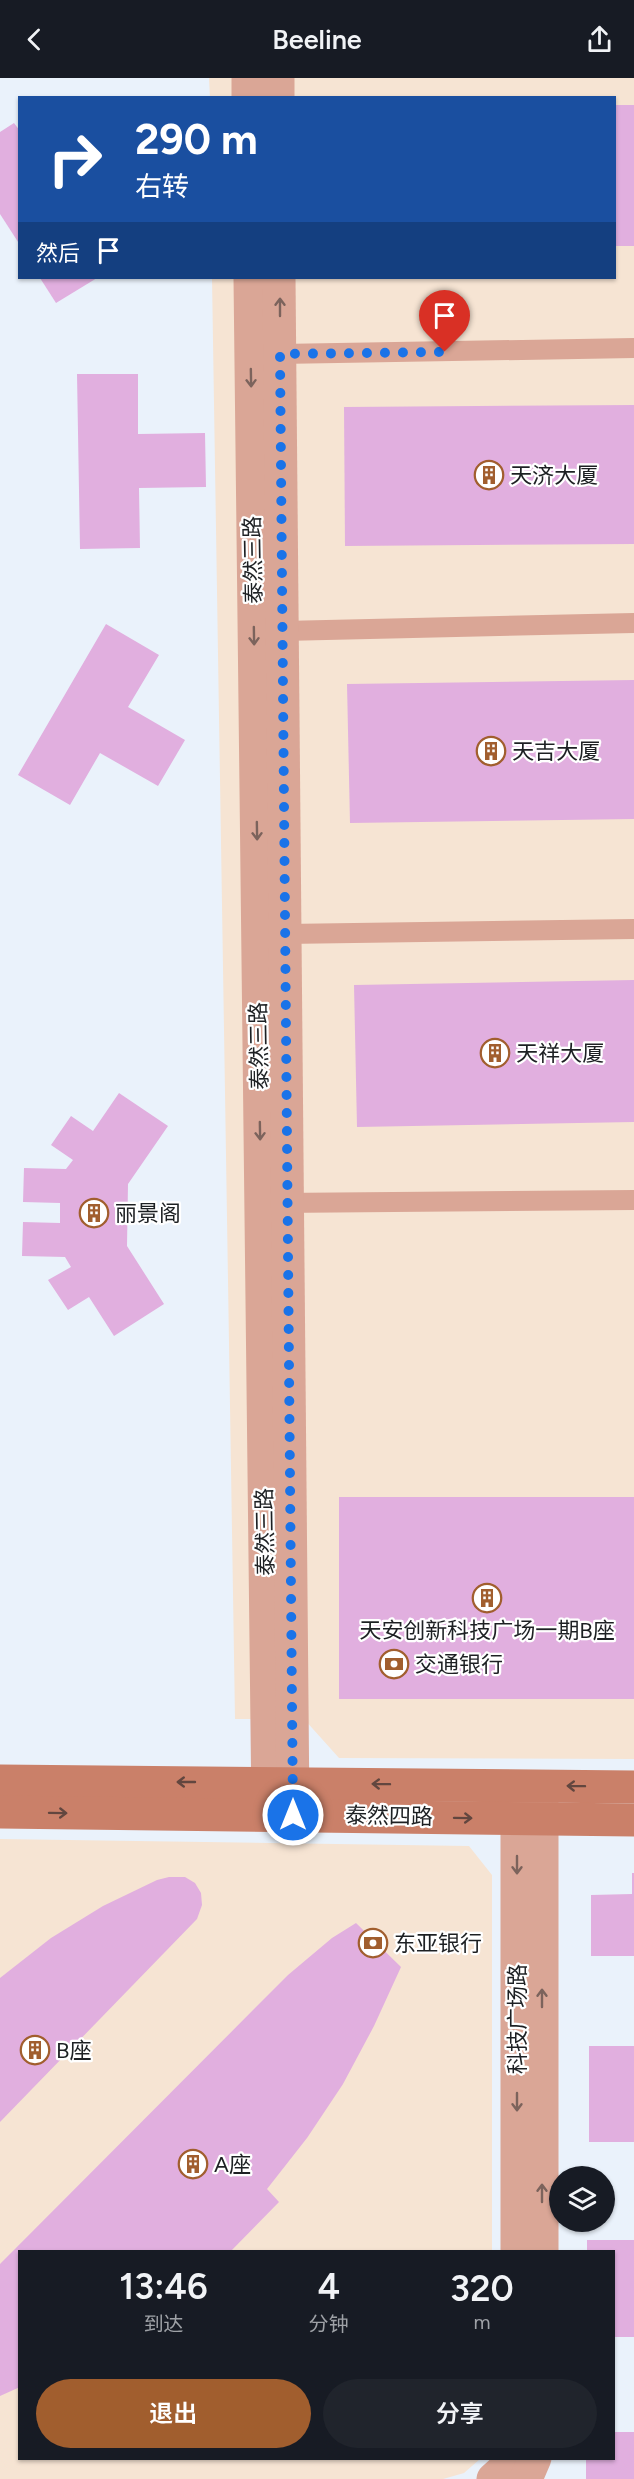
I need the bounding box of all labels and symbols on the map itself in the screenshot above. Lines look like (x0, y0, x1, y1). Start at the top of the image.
pin (419, 290, 470, 352)
one-way arrow (274, 298, 285, 318)
one-way arrow (246, 367, 257, 387)
building icon: 天济大厦 (473, 459, 505, 491)
place label: 天济大厦 (510, 462, 598, 489)
street label: 泰然三路 (239, 516, 267, 604)
one-way arrow (248, 625, 260, 645)
building icon: 天吉大厦 (475, 735, 507, 767)
place label: 天吉大厦 (512, 738, 600, 765)
one-way arrow (251, 820, 262, 840)
street label: 泰然三路 (245, 1002, 273, 1090)
building icon: 天祥大厦 (479, 1037, 511, 1069)
place label: 天祥大厦 (516, 1040, 604, 1067)
one-way arrow (254, 1120, 266, 1140)
building icon: 丽景阁 (78, 1197, 110, 1229)
place label: 丽景阁 (115, 1200, 181, 1227)
street label: 泰然三路 (251, 1488, 279, 1576)
building icon: 天安创新科技广场一期B座 (471, 1582, 503, 1614)
place label: 天安创新科技广场一期B座 (359, 1617, 615, 1644)
bank icon: 交通银行 (378, 1648, 410, 1680)
place label: 交通银行 (415, 1651, 503, 1678)
one-way arrow (176, 1776, 196, 1788)
one-way arrow (371, 1778, 391, 1790)
one-way arrow (566, 1781, 586, 1792)
position arrow (261, 1783, 325, 1847)
street label: 泰然四路 (345, 1802, 433, 1830)
one-way arrow (48, 1807, 68, 1818)
one-way arrow (453, 1812, 473, 1823)
one-way arrow (511, 1855, 523, 1875)
bank icon: 东亚银行 (357, 1927, 389, 1959)
place label: 东亚银行 (394, 1930, 482, 1957)
street label: 科技广场路 (504, 1964, 531, 2074)
one-way arrow (536, 1989, 548, 2009)
building icon: B座 (19, 2034, 51, 2066)
place label: B座 (56, 2037, 91, 2064)
one-way arrow (511, 2092, 523, 2112)
building icon: A座 (177, 2148, 209, 2180)
place label: A座 (214, 2151, 251, 2178)
one-way arrow (536, 2184, 548, 2204)

